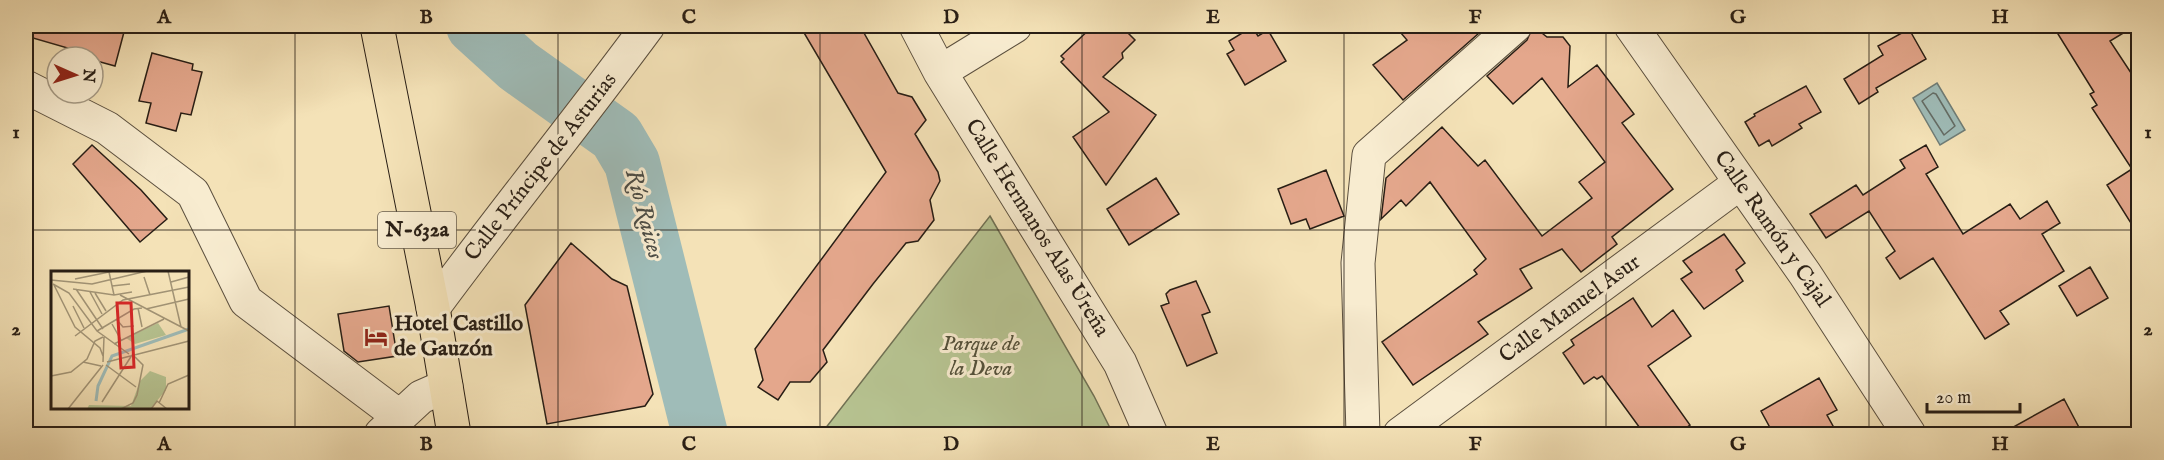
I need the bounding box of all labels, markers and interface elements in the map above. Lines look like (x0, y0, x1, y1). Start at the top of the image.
text: A (156, 5, 172, 30)
text: B (419, 5, 433, 30)
text: C (682, 5, 696, 30)
text: D (943, 5, 959, 30)
text: E (1206, 5, 1220, 30)
text: F (1469, 5, 1482, 30)
text: G (1730, 5, 1747, 30)
text: H (1991, 5, 2009, 30)
north arrow (45, 45, 105, 105)
text: N (78, 67, 98, 83)
street label: Calle Príncipe de Asturias (459, 67, 623, 267)
street label: Calle Hermanos Alas Ureña (958, 114, 1116, 343)
text: 1 (12, 120, 20, 145)
text: 1 (2144, 120, 2152, 145)
street label: Calle Ramón y Cajal (1707, 145, 1837, 313)
water label: Río Raices (617, 166, 671, 263)
road number: N-632a (378, 212, 456, 248)
street label: Calle Manuel Asur (1494, 248, 1646, 370)
inset map (51, 271, 189, 409)
place label: Hotel Castillo de Gauzón (394, 310, 523, 363)
text: 2 (11, 317, 21, 342)
text: 2 (2143, 317, 2153, 342)
hotel icon: Hotel Castillo de Gauzón (363, 324, 389, 350)
park label: Parque de la Deva (942, 330, 1021, 383)
scale bar (1927, 376, 2020, 414)
text: 20 m (1936, 387, 1971, 410)
text: A (156, 432, 172, 457)
text: B (419, 432, 433, 457)
text: C (682, 432, 696, 457)
text: D (943, 432, 959, 457)
text: E (1206, 432, 1220, 457)
text: F (1469, 432, 1482, 457)
text: G (1730, 432, 1747, 457)
text: H (1991, 432, 2009, 457)

